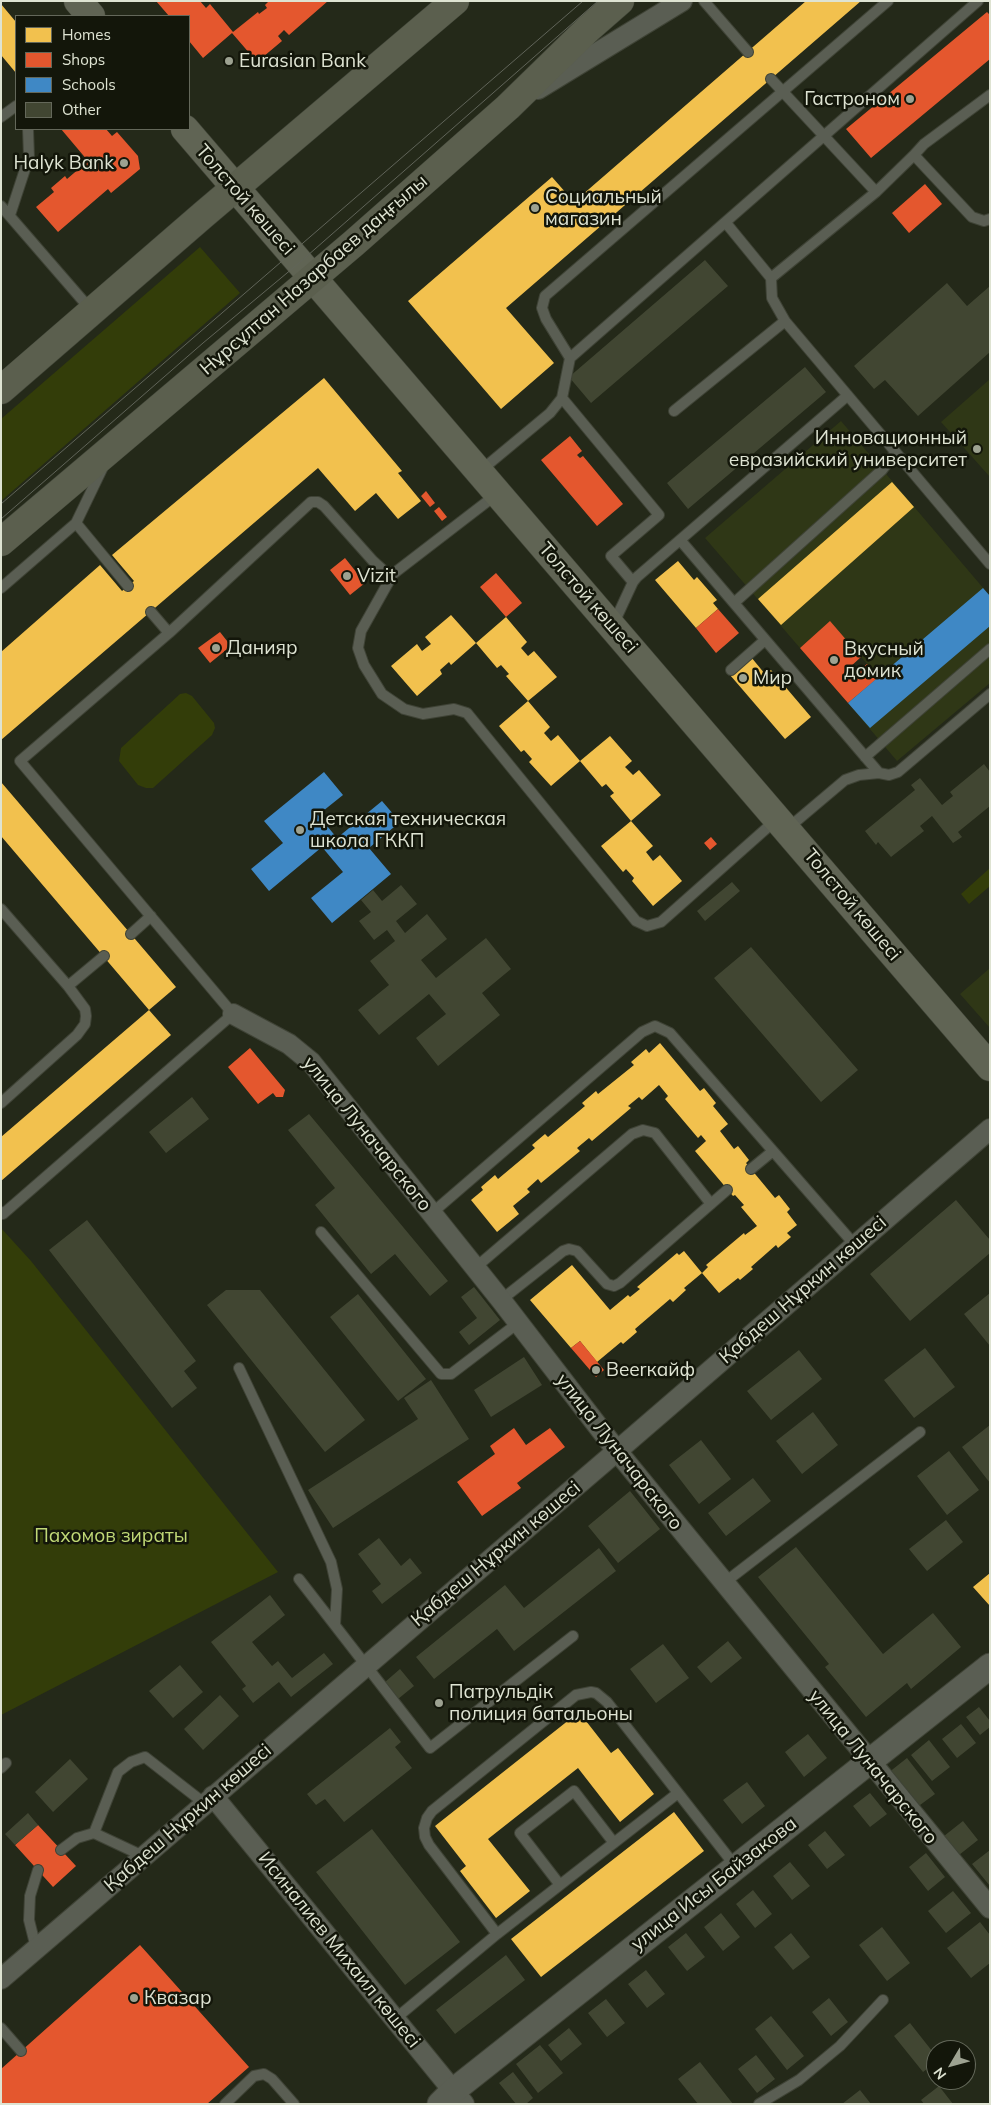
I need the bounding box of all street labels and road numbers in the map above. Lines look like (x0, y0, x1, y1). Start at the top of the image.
street label: Толстой көшесі (191, 140, 299, 260)
street label: Нұрсұлтан Назарбаев даңғылы (196, 170, 432, 380)
street label: Толстой көшесі (534, 538, 642, 658)
street label: Толстой көшесі (799, 844, 905, 966)
street label: улица Луначарского (298, 1052, 436, 1216)
street label: Қабдеш Нұркин көшесі (715, 1211, 891, 1369)
street label: улица Луначарского (551, 1369, 687, 1535)
street label: Қабдеш Нұркин көшесі (407, 1476, 585, 1632)
street label: улица Луначарского (804, 1685, 942, 1849)
street label: Қабдеш Нұркин көшесі (100, 1739, 276, 1897)
street label: улица Исы Байзакова (627, 1812, 801, 1956)
street label: Исиналиев Михаил көшесі (253, 1848, 425, 2052)

